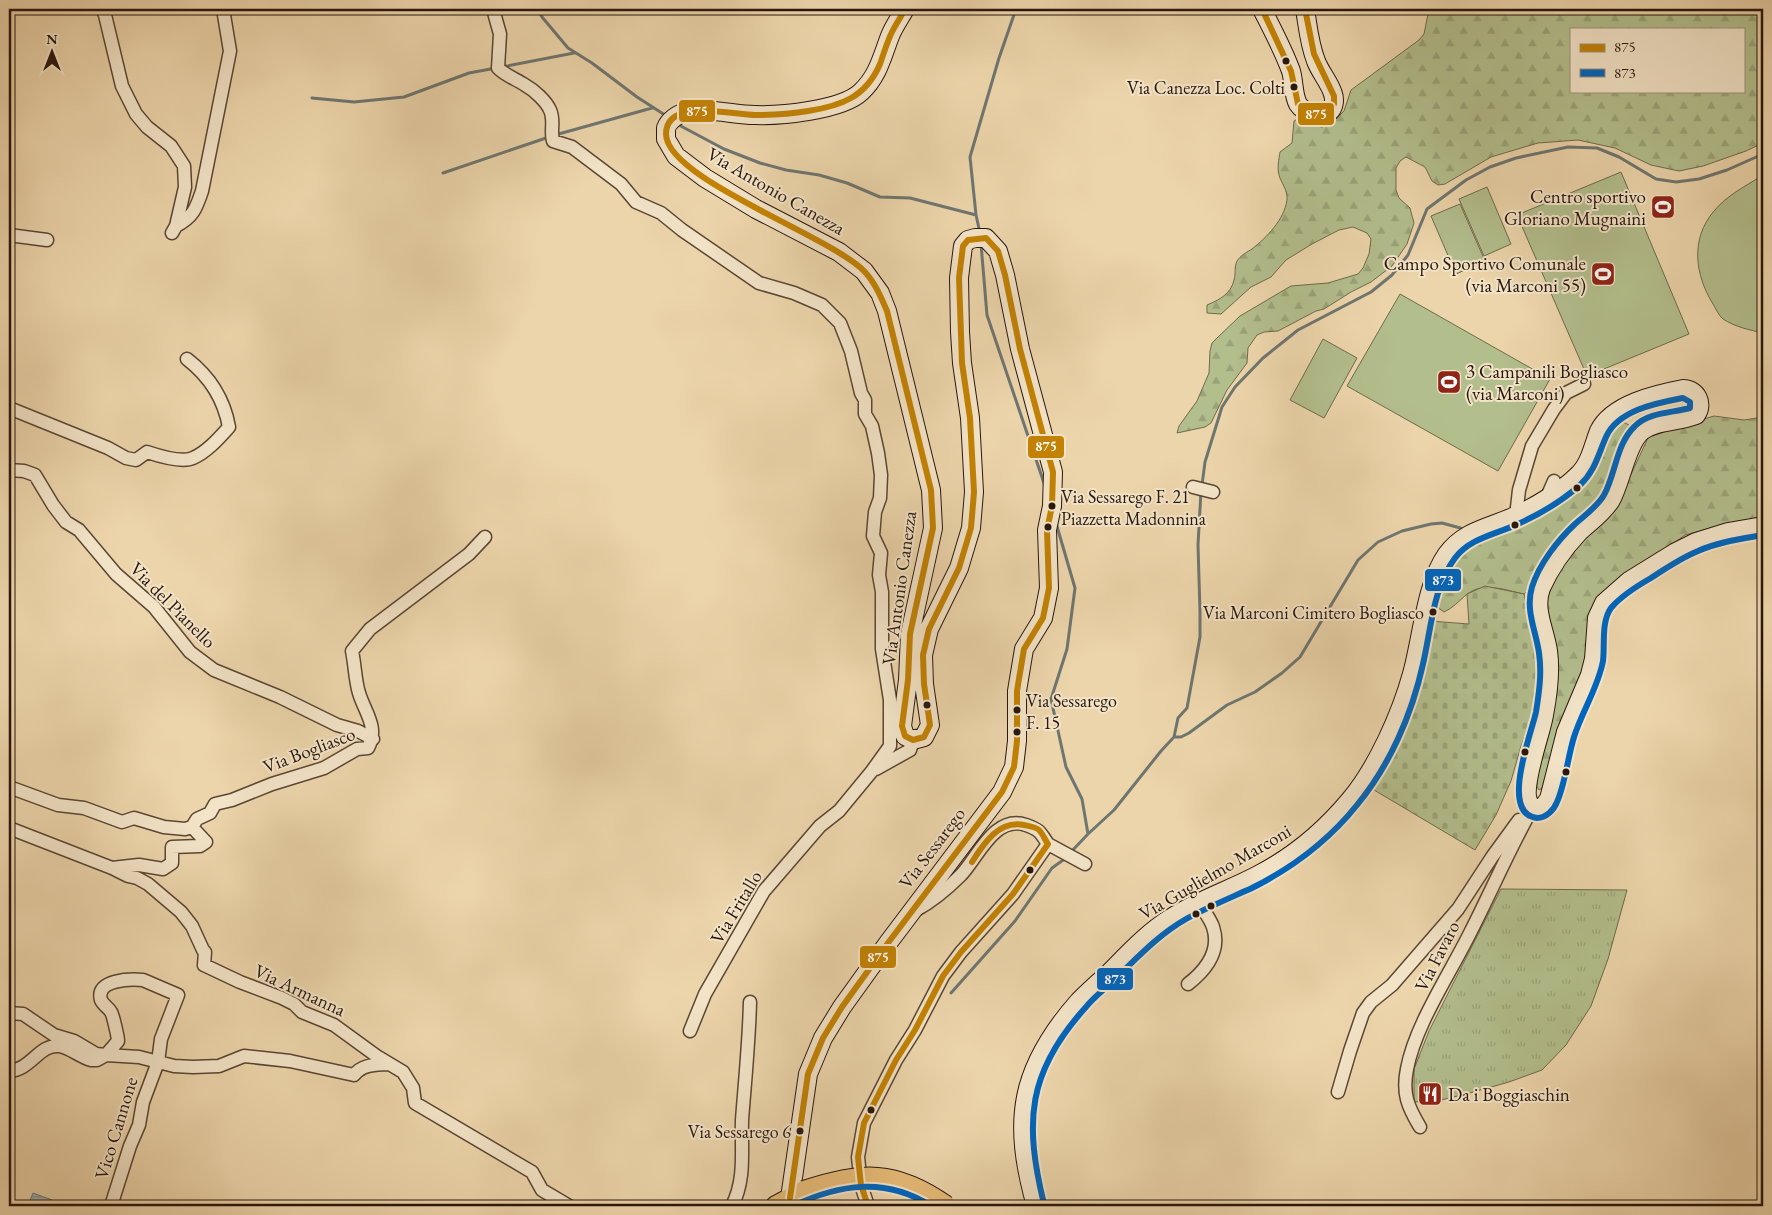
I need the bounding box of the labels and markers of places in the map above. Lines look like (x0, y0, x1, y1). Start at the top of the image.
unlabelled marker (1281, 56, 1291, 66)
place label: Via Canezza Loc. Colti (1127, 76, 1286, 99)
marker: Via Canezza Loc. Colti (1289, 82, 1299, 92)
place label: Centro sportivo Gloriano Mugnaini (1504, 184, 1646, 231)
sports icon: Centro sportivo Gloriano Mugnaini (1650, 194, 1676, 220)
place label: Campo Sportivo Comunale (via Marconi 55) (1384, 251, 1586, 298)
sports icon: Campo Sportivo Comunale (via Marconi 55) (1590, 261, 1616, 287)
place label: 3 Campanili Bogliasco (via Marconi) (1466, 359, 1628, 406)
sports icon: 3 Campanili Bogliasco (via Marconi) (1436, 369, 1462, 395)
unlabelled marker (1572, 483, 1582, 493)
place label: Via Sessarego F. 21 Piazzetta Madonnina (1061, 485, 1207, 530)
marker: Via Sessarego F. 21 Piazzetta Madonnina (1047, 501, 1057, 511)
unlabelled marker (1510, 520, 1520, 530)
unlabelled marker (1043, 522, 1053, 532)
place label: Via Marconi Cimitero Bogliasco (1203, 601, 1424, 624)
marker: Via Marconi Cimitero Bogliasco (1428, 607, 1438, 617)
place label: Via Sessarego F. 15 (1026, 689, 1117, 734)
unlabelled marker (922, 700, 932, 710)
marker: Via Sessarego F. 15 (1012, 705, 1022, 715)
unlabelled marker (1012, 727, 1022, 737)
unlabelled marker (1520, 747, 1530, 757)
unlabelled marker (1561, 767, 1571, 777)
unlabelled marker (1025, 865, 1035, 875)
unlabelled marker (1206, 901, 1216, 911)
unlabelled marker (1191, 909, 1201, 919)
restaurant icon: Da i Boggiaschin (1417, 1081, 1443, 1107)
place label: Da i Boggiaschin (1448, 1082, 1570, 1107)
unlabelled marker (866, 1105, 876, 1115)
place label: Via Sessarego 6 (688, 1120, 791, 1143)
marker: Via Sessarego 6 (795, 1126, 805, 1136)

